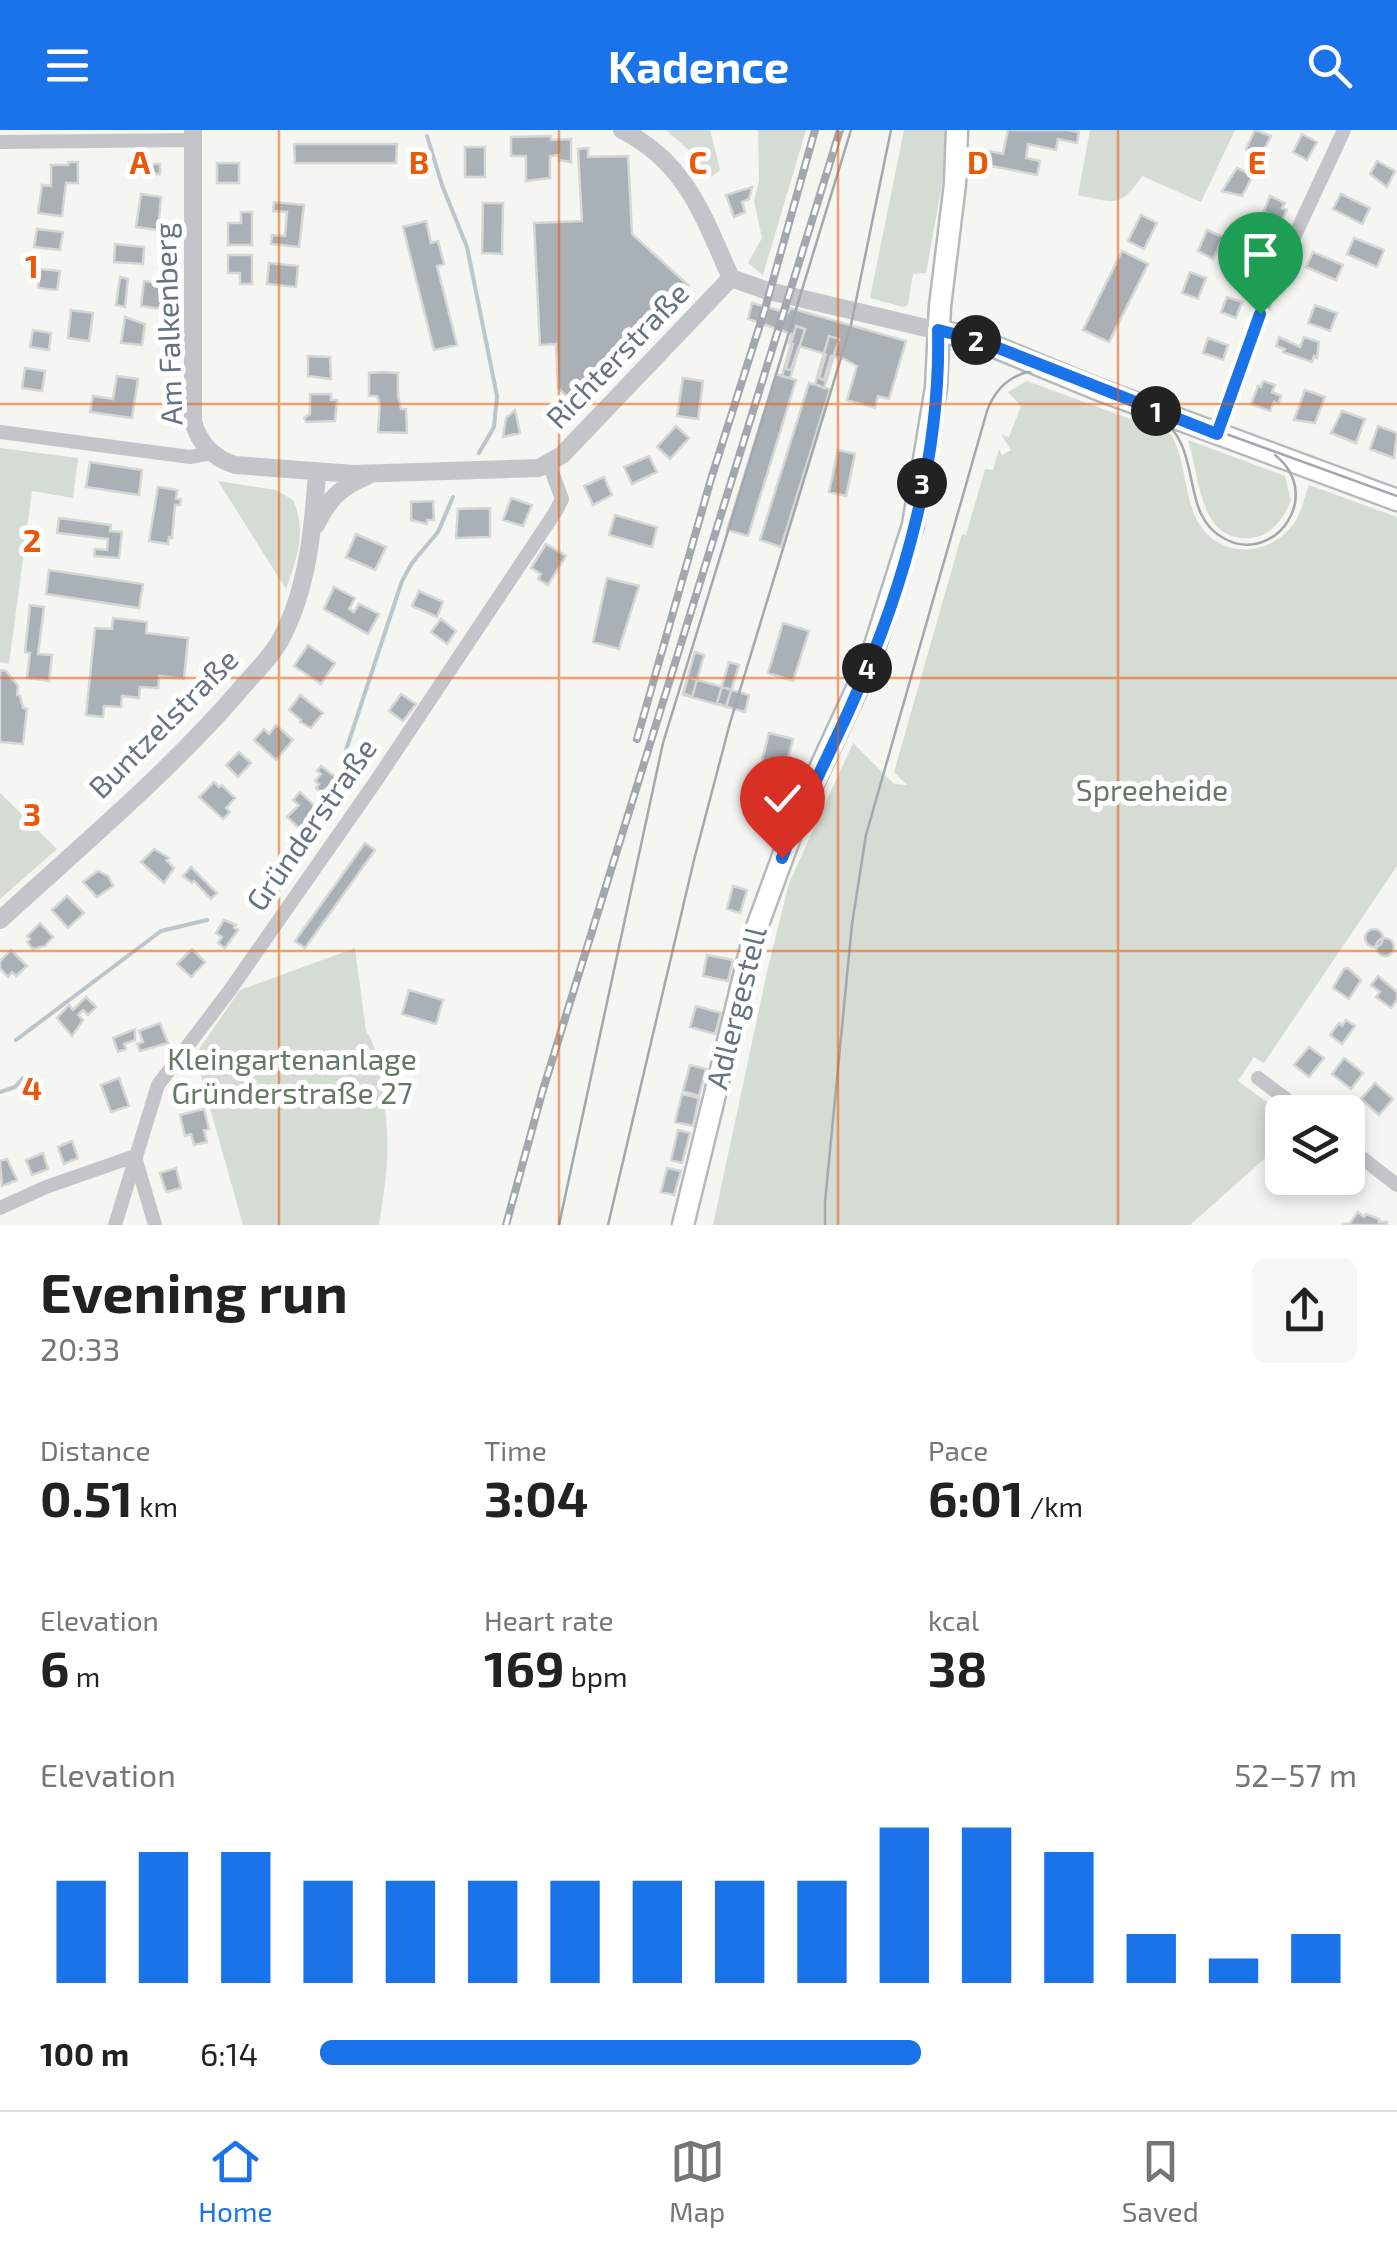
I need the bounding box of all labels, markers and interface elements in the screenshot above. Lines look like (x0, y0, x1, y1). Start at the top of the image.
icon: menu (40, 38, 95, 93)
text: Kadence (608, 38, 789, 92)
icon: search (1302, 38, 1357, 93)
text: A (130, 142, 151, 180)
text: B (409, 142, 429, 180)
text: C (689, 142, 707, 180)
text: D (967, 142, 989, 180)
text: E (1248, 142, 1266, 180)
pin (1218, 212, 1303, 315)
street label: Am Falkenberg (145, 222, 189, 426)
icon: arrive (1233, 227, 1288, 282)
text: 1 (25, 246, 39, 284)
street label: Richterstraße (538, 274, 695, 435)
pin: 2 (951, 315, 1001, 365)
text: 2 (968, 323, 984, 357)
pin: 1 (1131, 386, 1181, 436)
text: 1 (1150, 394, 1162, 428)
pin: 3 (897, 458, 947, 508)
text: 3 (914, 466, 930, 500)
text: 2 (23, 520, 41, 558)
street label: Buntzelstraße (80, 640, 245, 805)
pin: 4 (842, 643, 892, 693)
text: 4 (858, 651, 876, 685)
street label: Gründerstraße (238, 731, 383, 917)
pin (740, 756, 825, 859)
icon: check (755, 771, 810, 826)
park label: Spreeheide (1076, 771, 1228, 807)
text: 3 (23, 794, 41, 832)
street label: Adlergestell (697, 922, 773, 1092)
park label: Kleingartenanlage Gründerstraße 27 (167, 1040, 417, 1110)
text: 4 (22, 1068, 42, 1106)
map controls (1265, 1095, 1365, 1195)
button: layers (1265, 1095, 1365, 1195)
text: Evening run (40, 1258, 348, 1324)
button: share (1252, 1258, 1357, 1363)
text: 20:33 (40, 1329, 120, 1367)
text: Distance (40, 1433, 151, 1467)
text: Time (484, 1433, 547, 1467)
text: Pace (928, 1433, 988, 1467)
text: 0.51 (40, 1467, 133, 1527)
text: 3:04 (484, 1467, 589, 1527)
text: 6:01 (928, 1467, 1024, 1527)
text: km (133, 1489, 178, 1523)
text: /km (1024, 1489, 1083, 1523)
text: Elevation (40, 1603, 159, 1637)
text: Heart rate (484, 1603, 614, 1637)
text: kcal (928, 1603, 979, 1637)
text: 6 (40, 1637, 70, 1697)
text: 169 (484, 1637, 565, 1697)
text: 38 (928, 1637, 988, 1697)
text: m (70, 1659, 100, 1693)
text: bpm (565, 1659, 628, 1693)
text: Elevation (40, 1755, 176, 1793)
text: 52–57 m (1234, 1755, 1357, 1793)
text: 100 m (40, 2034, 129, 2072)
text: 6:14 (200, 2034, 258, 2072)
tab: Home (198, 2134, 272, 2228)
tab: Map (669, 2134, 725, 2228)
tab: Saved (1122, 2134, 1199, 2228)

